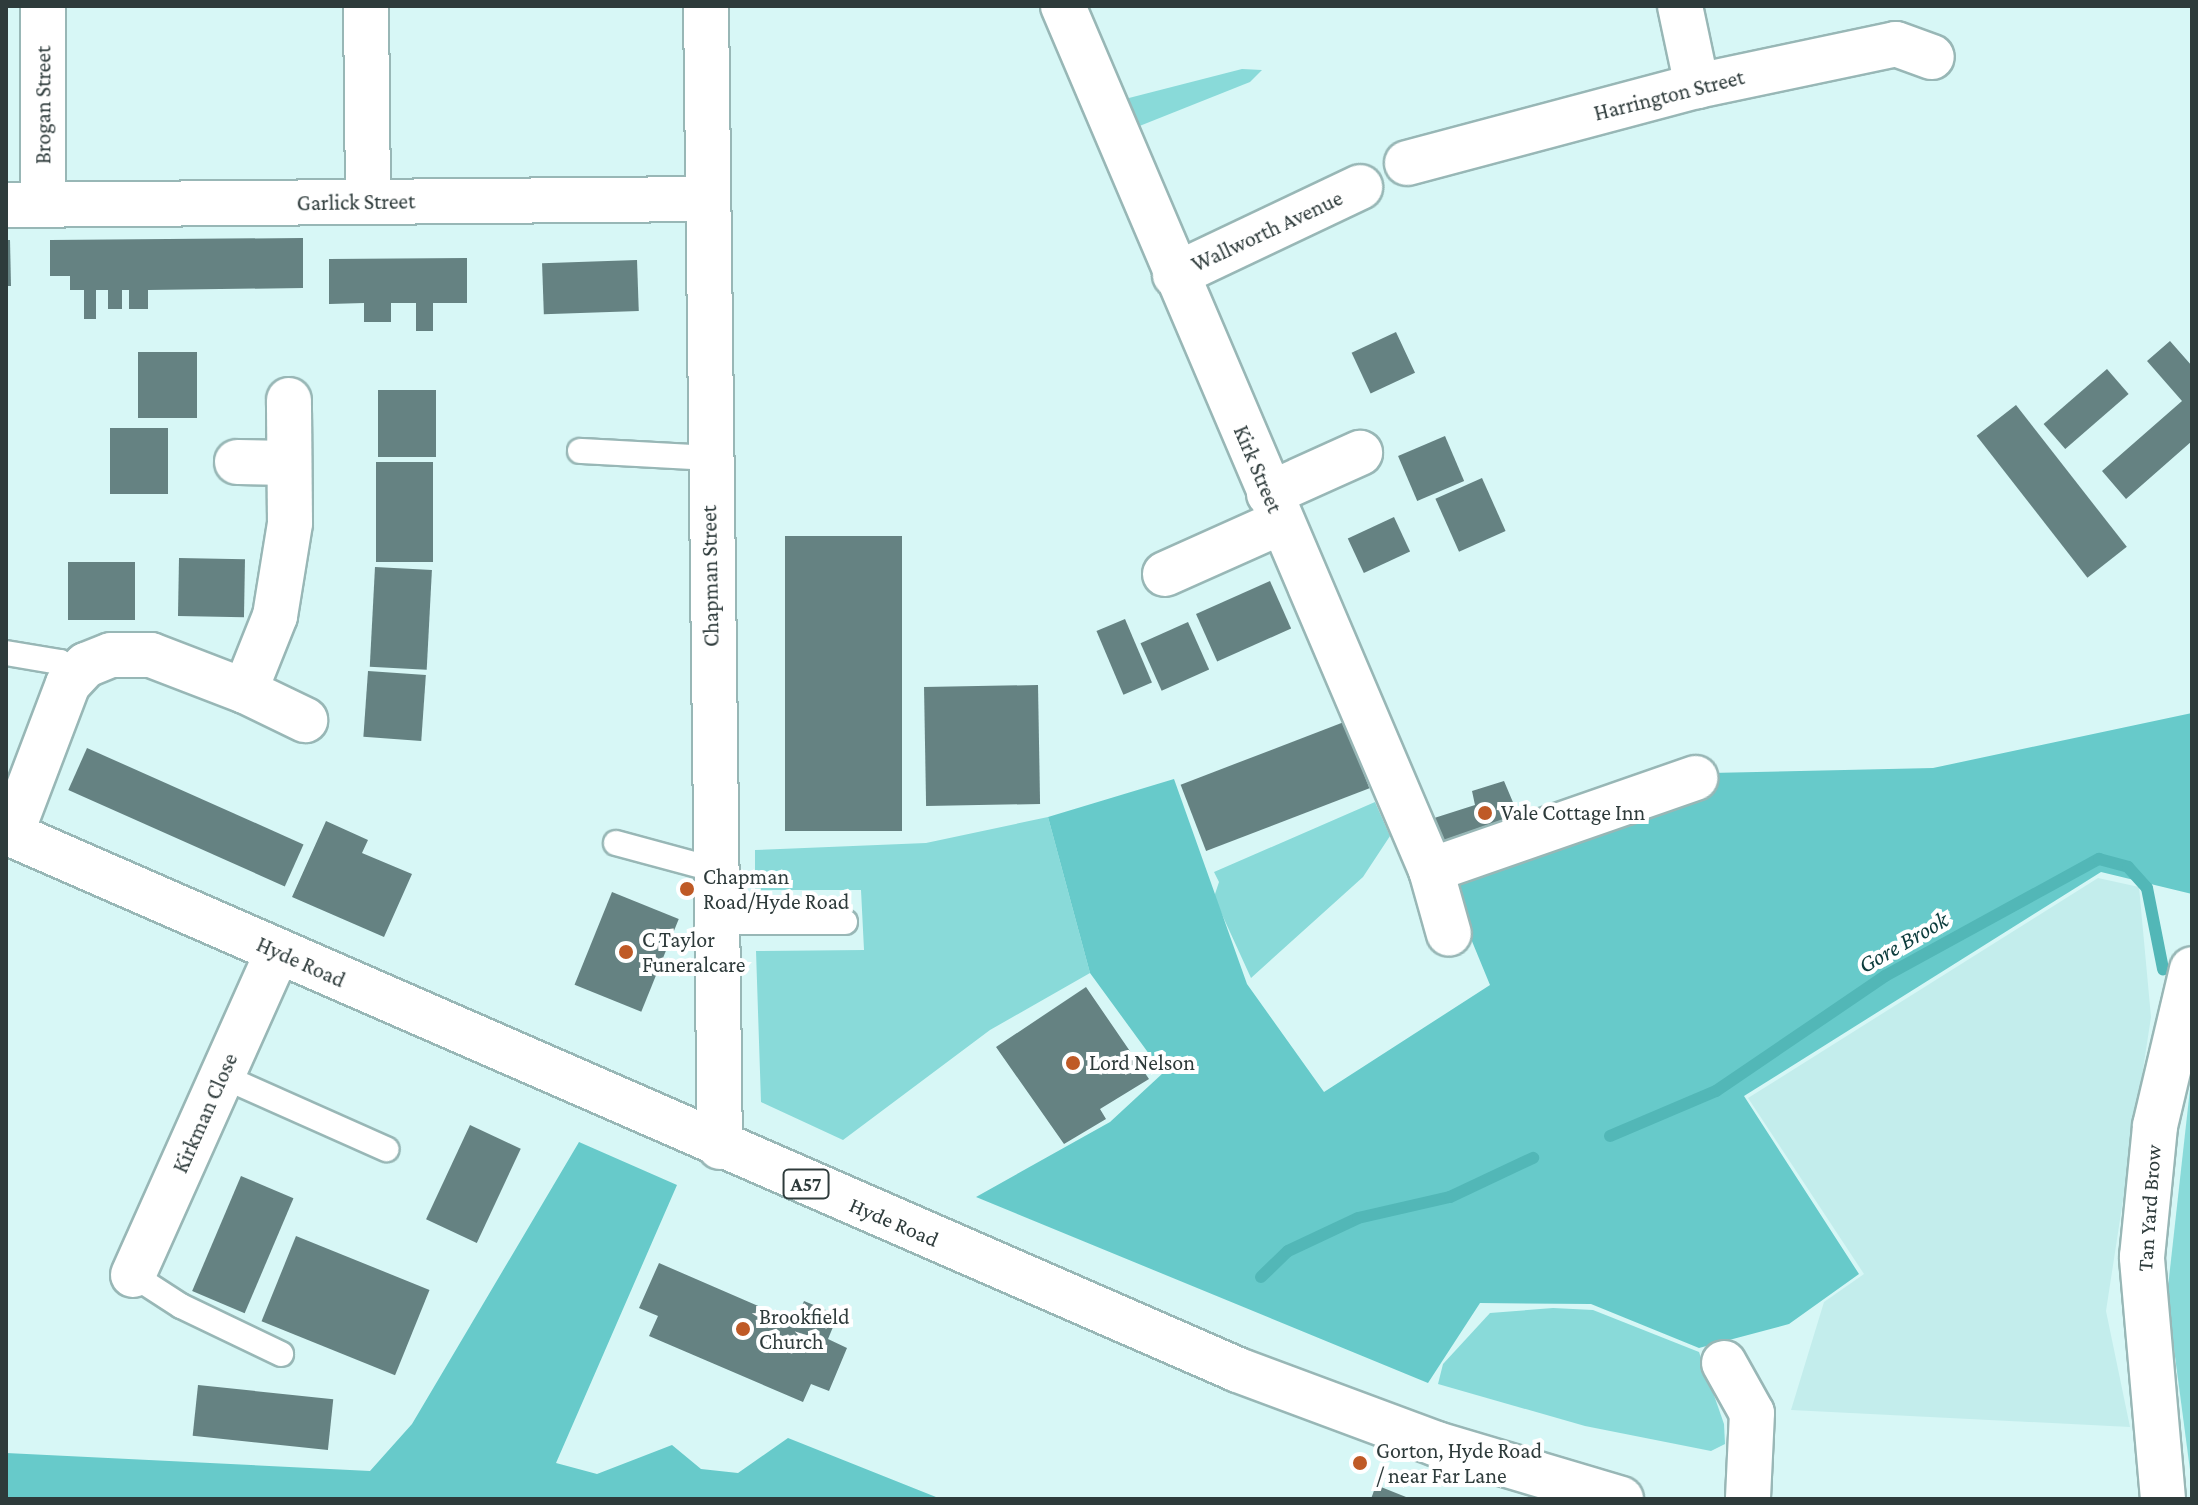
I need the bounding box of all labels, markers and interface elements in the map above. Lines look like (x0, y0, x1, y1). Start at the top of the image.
street label: Brogan Street (30, 46, 56, 164)
street label: Harrington Street (1591, 64, 1747, 126)
street label: Wallworth Avenue (1187, 184, 1347, 278)
street label: Garlick Street (297, 188, 415, 216)
street label: Kirk Street (1228, 421, 1288, 517)
street label: Chapman Street (696, 505, 724, 647)
place label: Vale Cottage Inn (1501, 800, 1645, 826)
marker: Vale Cottage Inn (1476, 804, 1494, 822)
place label: Chapman Road/Hyde Road (703, 863, 849, 914)
marker: Chapman Road/Hyde Road (678, 880, 696, 898)
water label: Gore Brook (1853, 905, 1953, 979)
place label: C Taylor Funeralcare (642, 926, 745, 978)
street label: Hyde Road (253, 931, 349, 993)
marker: C Taylor Funeralcare (617, 943, 635, 961)
street label: Kirkman Close (167, 1049, 243, 1177)
place label: Lord Nelson (1089, 1050, 1195, 1076)
marker: Lord Nelson (1064, 1054, 1082, 1072)
street label: Tan Yard Brow (2131, 1144, 2167, 1272)
road number: A57 (782, 1168, 830, 1200)
street label: Hyde Road (845, 1191, 943, 1253)
place label: Brookfield Church (759, 1303, 849, 1354)
marker: Brookfield Church (734, 1320, 752, 1338)
place label: Gorton, Hyde Road / near Far Lane (1376, 1437, 1542, 1488)
marker: Gorton, Hyde Road / near Far Lane (1351, 1454, 1369, 1472)

